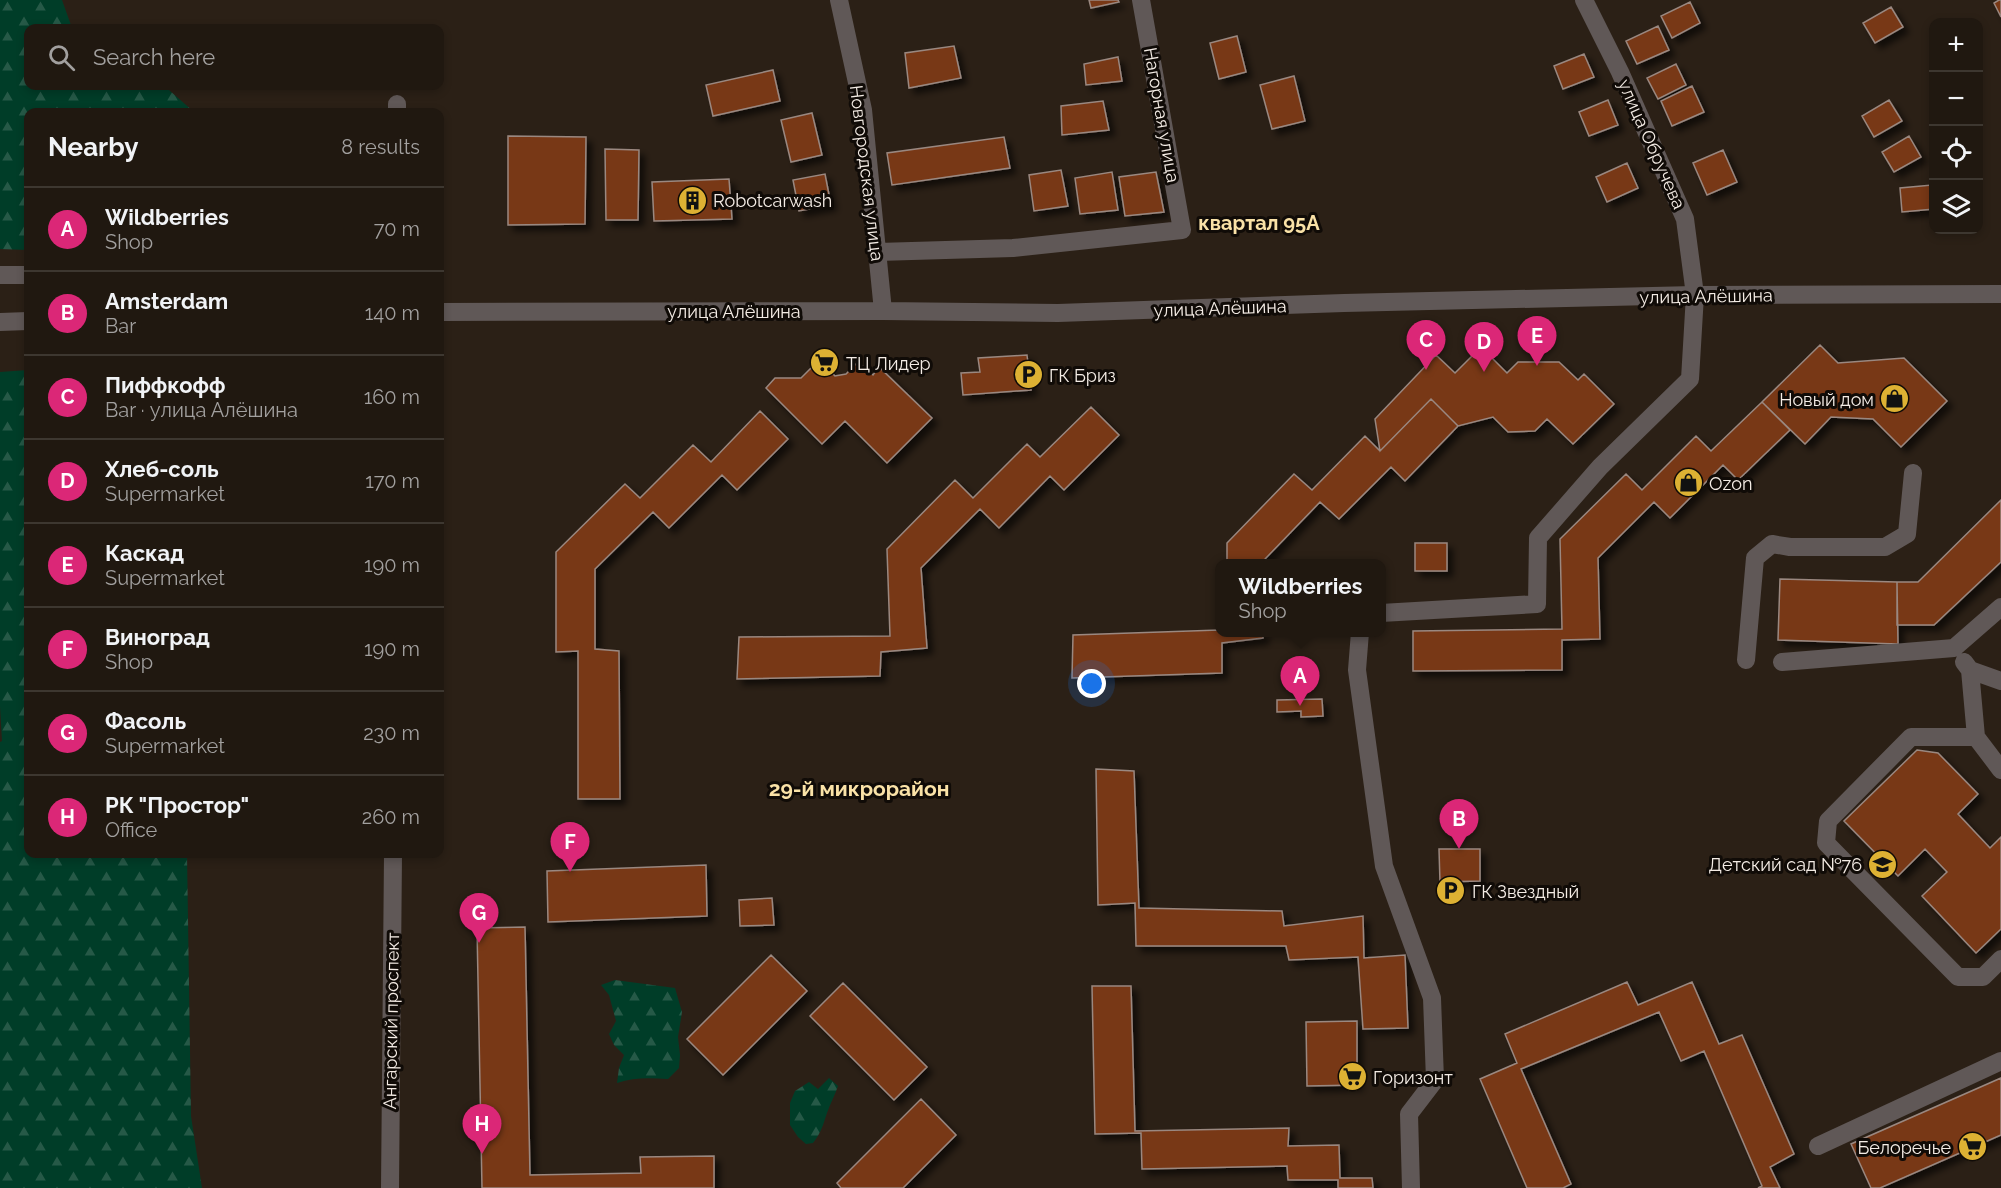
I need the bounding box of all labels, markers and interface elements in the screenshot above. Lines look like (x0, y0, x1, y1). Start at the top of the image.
map controls (1929, 18, 1983, 234)
button: + (1929, 18, 1983, 72)
search box (24, 24, 444, 90)
icon: search (45, 41, 78, 74)
text: Search here (93, 44, 215, 70)
street label: Нагорная улица (1140, 46, 1184, 184)
button: − (1929, 72, 1983, 126)
street label: улица Обручева (1614, 76, 1690, 212)
street label: Новгородская улица (846, 84, 888, 262)
button: locate (1929, 126, 1983, 180)
text: Nearby (48, 132, 138, 162)
text: 8 results (341, 135, 420, 159)
button: layers (1929, 180, 1983, 234)
building icon: Robotcarwash (676, 184, 708, 216)
place label: Robotcarwash (713, 190, 832, 211)
text: Wildberries (105, 204, 229, 230)
district label: квартал 95А (1198, 211, 1320, 235)
text: A (61, 217, 74, 241)
text: 70 m (374, 217, 420, 241)
text: Shop (105, 230, 153, 254)
street label: улица Алёшина (1639, 284, 1773, 308)
text: Amsterdam (105, 288, 228, 314)
street label: улица Алёшина (1153, 295, 1287, 321)
text: B (61, 301, 74, 325)
text: 140 m (365, 301, 420, 325)
street label: улица Алёшина (667, 301, 801, 322)
text: Bar (105, 314, 136, 338)
pin: E (1518, 316, 1556, 366)
pin: C (1406, 320, 1446, 370)
pin: D (1464, 322, 1504, 372)
supermarket icon: ТЦ Лидер (809, 347, 841, 379)
place label: ТЦ Лидер (846, 353, 931, 374)
parking icon: ГК Бриз (1012, 359, 1044, 391)
place label: ГК Бриз (1049, 365, 1116, 386)
text: Пиффкофф (105, 372, 225, 398)
shop icon: Новый дом (1879, 383, 1911, 415)
text: C (61, 385, 74, 409)
text: 160 m (364, 385, 420, 409)
place label: Новый дом (1779, 389, 1874, 410)
text: Bar · улица Алёшина (105, 398, 298, 422)
text: Хлеб-соль (105, 456, 219, 482)
shop icon: Ozon (1672, 467, 1704, 499)
text: D (60, 469, 75, 493)
text: 170 m (365, 469, 420, 493)
place label: Ozon (1709, 473, 1752, 494)
text: Supermarket (105, 482, 225, 506)
text: Каскад (105, 540, 184, 566)
text: E (61, 553, 74, 577)
text: 190 m (364, 553, 420, 577)
popup (1215, 559, 1386, 637)
text: Supermarket (105, 566, 225, 590)
text: Wildberries (1239, 573, 1362, 599)
text: Shop (1239, 599, 1287, 623)
text: Виноград (105, 624, 210, 650)
text: F (62, 637, 73, 661)
text: 190 m (364, 637, 420, 661)
text: Shop (105, 650, 153, 674)
pin: A (1280, 656, 1320, 706)
your location (1077, 669, 1106, 698)
text: Фасоль (105, 708, 186, 734)
text: G (60, 721, 75, 745)
text: 230 m (363, 721, 420, 745)
text: Supermarket (105, 734, 225, 758)
district label: 29-й микрорайон (769, 776, 949, 801)
text: РК "Простор" (105, 792, 249, 818)
pin: B (1440, 800, 1478, 849)
text: H (60, 805, 75, 829)
text: 260 m (362, 805, 420, 829)
text: Office (105, 818, 157, 842)
pin: F (550, 822, 590, 872)
school or university icon: Детский сад №76 (1867, 848, 1899, 880)
place label: Детский сад №76 (1708, 854, 1862, 875)
parking icon: ГК Звездный (1435, 875, 1467, 907)
place label: ГК Звездный (1472, 881, 1579, 902)
pin: G (460, 894, 498, 943)
street label: Ангарский проспект (379, 932, 403, 1110)
supermarket icon: Горизонт (1336, 1061, 1368, 1093)
place label: Горизонт (1373, 1067, 1453, 1088)
pin: H (462, 1104, 502, 1154)
supermarket icon: Белоречье (1956, 1131, 1988, 1163)
place label: Белоречье (1857, 1137, 1951, 1158)

